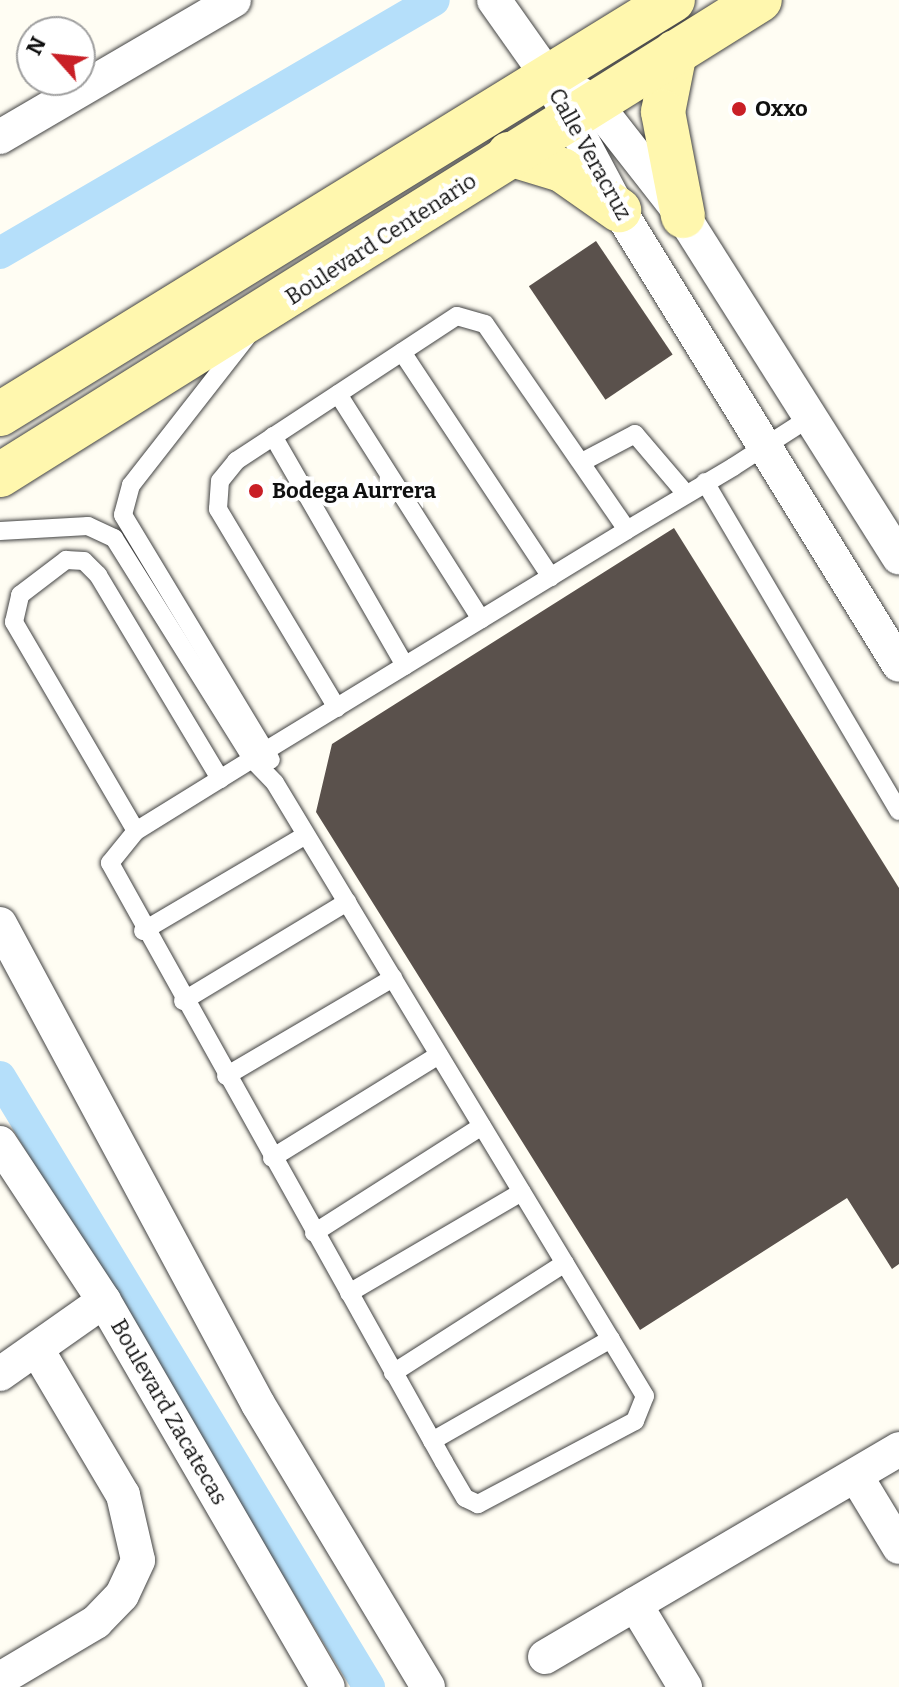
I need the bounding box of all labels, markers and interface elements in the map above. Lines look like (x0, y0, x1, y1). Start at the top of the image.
north arrow (16, 16, 96, 96)
text: N (20, 32, 52, 59)
street label: Calle Veracruz (543, 84, 637, 224)
place label: Oxxo (755, 96, 808, 122)
marker: Oxxo (730, 100, 748, 118)
street label: Boulevard Centenario (281, 168, 481, 310)
place label: Bodega Aurrera (272, 478, 436, 504)
marker: Bodega Aurrera (247, 482, 265, 500)
street label: Boulevard Zacatecas (105, 1315, 233, 1509)

